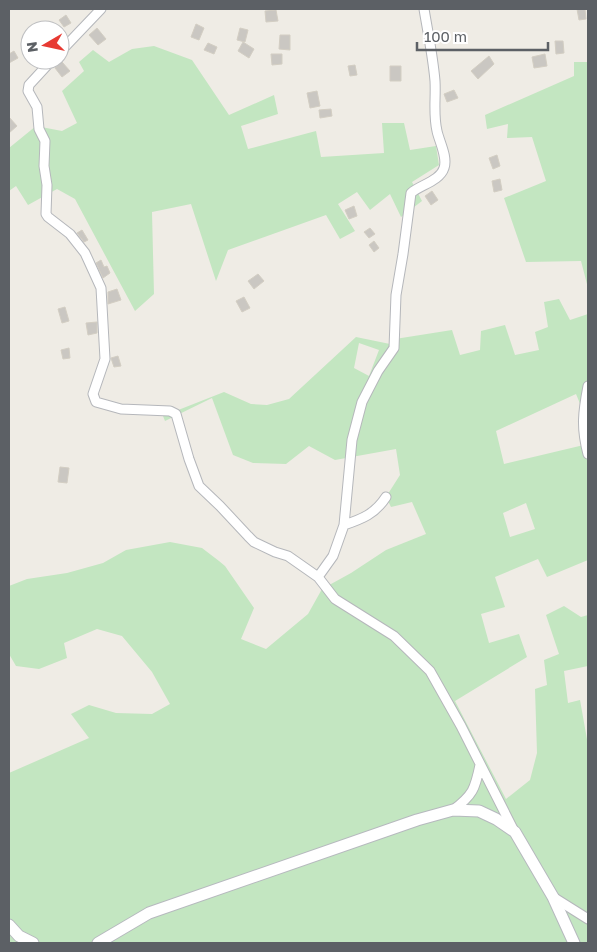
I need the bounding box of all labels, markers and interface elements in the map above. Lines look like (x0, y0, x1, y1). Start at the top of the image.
north arrow (20, 20, 70, 70)
scale bar (417, 20, 548, 52)
text: 100 m (424, 27, 467, 45)
text: N (22, 41, 41, 54)

